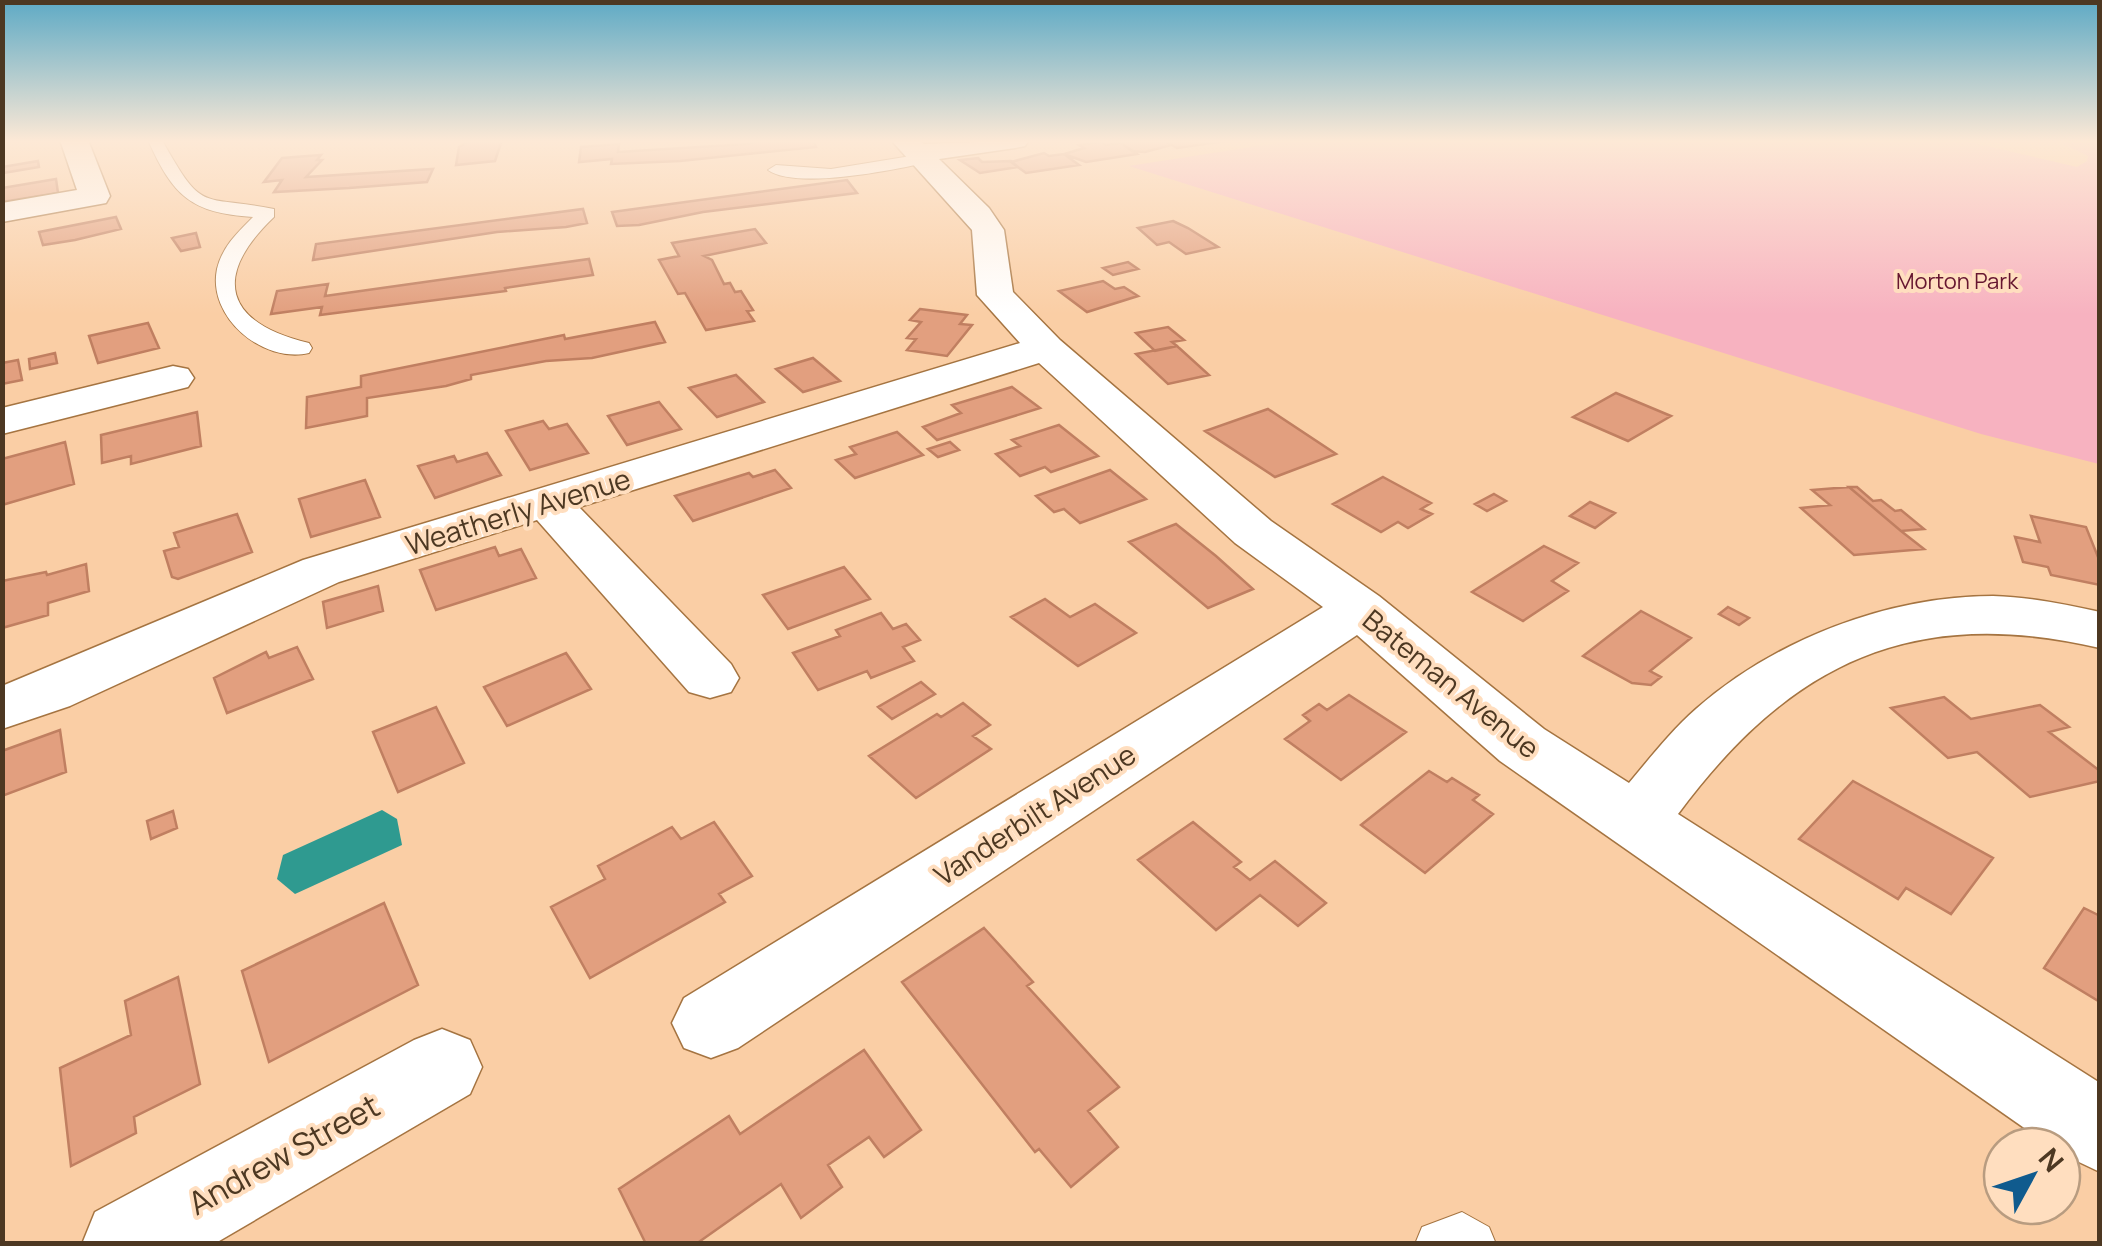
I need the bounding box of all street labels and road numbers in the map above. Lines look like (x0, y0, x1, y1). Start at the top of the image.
street label: Weatherly Avenue (401, 459, 635, 563)
street label: Bateman Avenue (1355, 600, 1548, 766)
street label: Vanderbilt Avenue (926, 735, 1143, 894)
street label: Andrew Street (180, 1083, 387, 1225)

